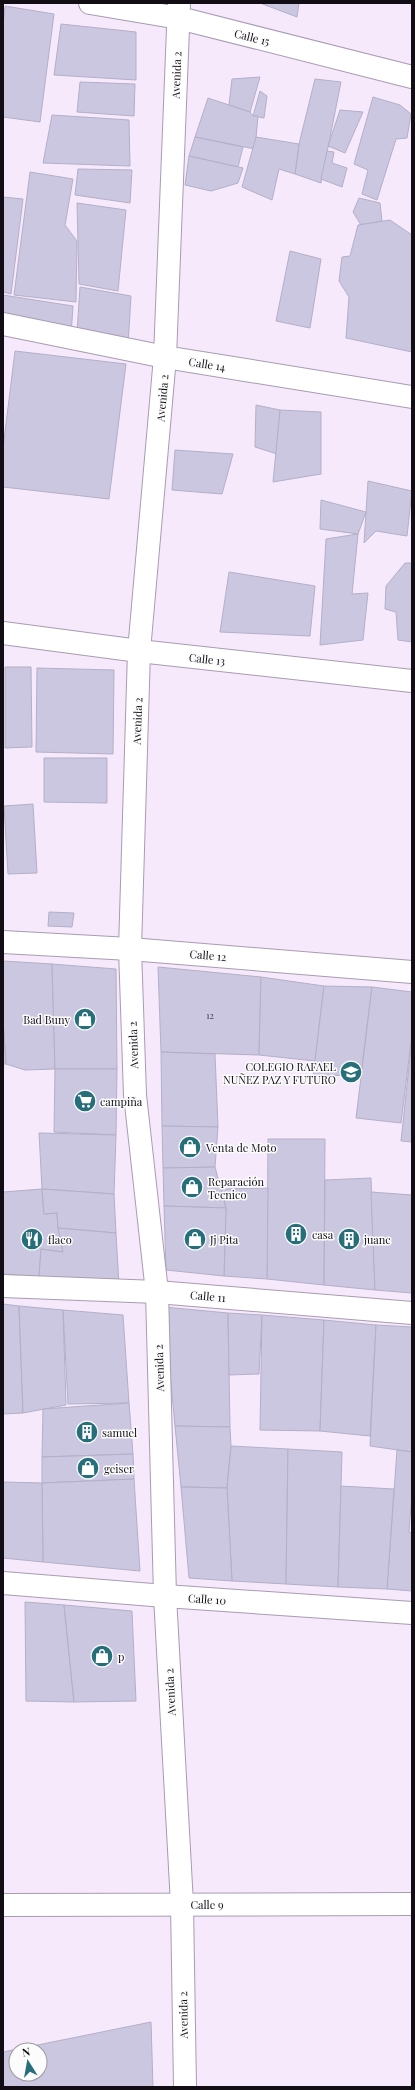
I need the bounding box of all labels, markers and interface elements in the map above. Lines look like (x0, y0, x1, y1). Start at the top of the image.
street label: Calle 15 (233, 25, 272, 49)
street label: Avenida 2 (168, 51, 184, 100)
street label: Calle 14 (188, 354, 227, 374)
street label: Avenida 2 (152, 374, 172, 423)
street label: Calle 13 (188, 650, 226, 668)
street label: Avenida 2 (129, 697, 145, 746)
street label: Calle 12 (189, 946, 227, 964)
shop icon: Bad Buny (72, 1006, 98, 1032)
house number: 12 (206, 1009, 214, 1021)
place label: Bad Buny (23, 1012, 70, 1027)
street label: Avenida 2 (125, 1021, 141, 1070)
place label: COLEGIO RAFAEL NUÑEZ PAZ Y FUTURO (223, 1059, 337, 1087)
school or university icon: COLEGIO RAFAEL NUÑEZ PAZ Y FUTURO (338, 1059, 364, 1085)
supermarket icon: campiña (72, 1088, 98, 1114)
place label: campiña (100, 1094, 143, 1109)
shop icon: Venta de Moto (177, 1134, 203, 1160)
place label: Venta de Moto (205, 1140, 276, 1155)
shop icon: Reparación Tecnico (179, 1174, 205, 1200)
place label: Reparación Tecnico (208, 1174, 265, 1202)
building icon: casa (283, 1221, 309, 1247)
restaurant icon: flaco (19, 1226, 45, 1252)
shop icon: Jj Pita (182, 1226, 208, 1252)
building icon: juanc (336, 1226, 362, 1252)
place label: casa (312, 1227, 334, 1242)
place label: flaco (48, 1232, 72, 1247)
place label: Jj Pita (209, 1232, 239, 1247)
place label: juanc (363, 1232, 391, 1247)
street label: Calle 11 (190, 1287, 226, 1305)
street label: Avenida 2 (151, 1344, 167, 1393)
building icon: samuel (74, 1419, 100, 1445)
place label: samuel (102, 1425, 137, 1440)
shop icon: geiser (75, 1455, 101, 1481)
place label: geiser (104, 1461, 134, 1476)
street label: Calle 10 (187, 1590, 227, 1608)
shop icon: p (89, 1643, 115, 1669)
place label: p (118, 1649, 124, 1664)
street label: Avenida 2 (161, 1668, 179, 1717)
street label: Calle 9 (190, 1897, 224, 1912)
street label: Avenida 2 (175, 1991, 191, 2040)
north arrow (8, 2042, 48, 2082)
text: N (21, 2044, 31, 2060)

